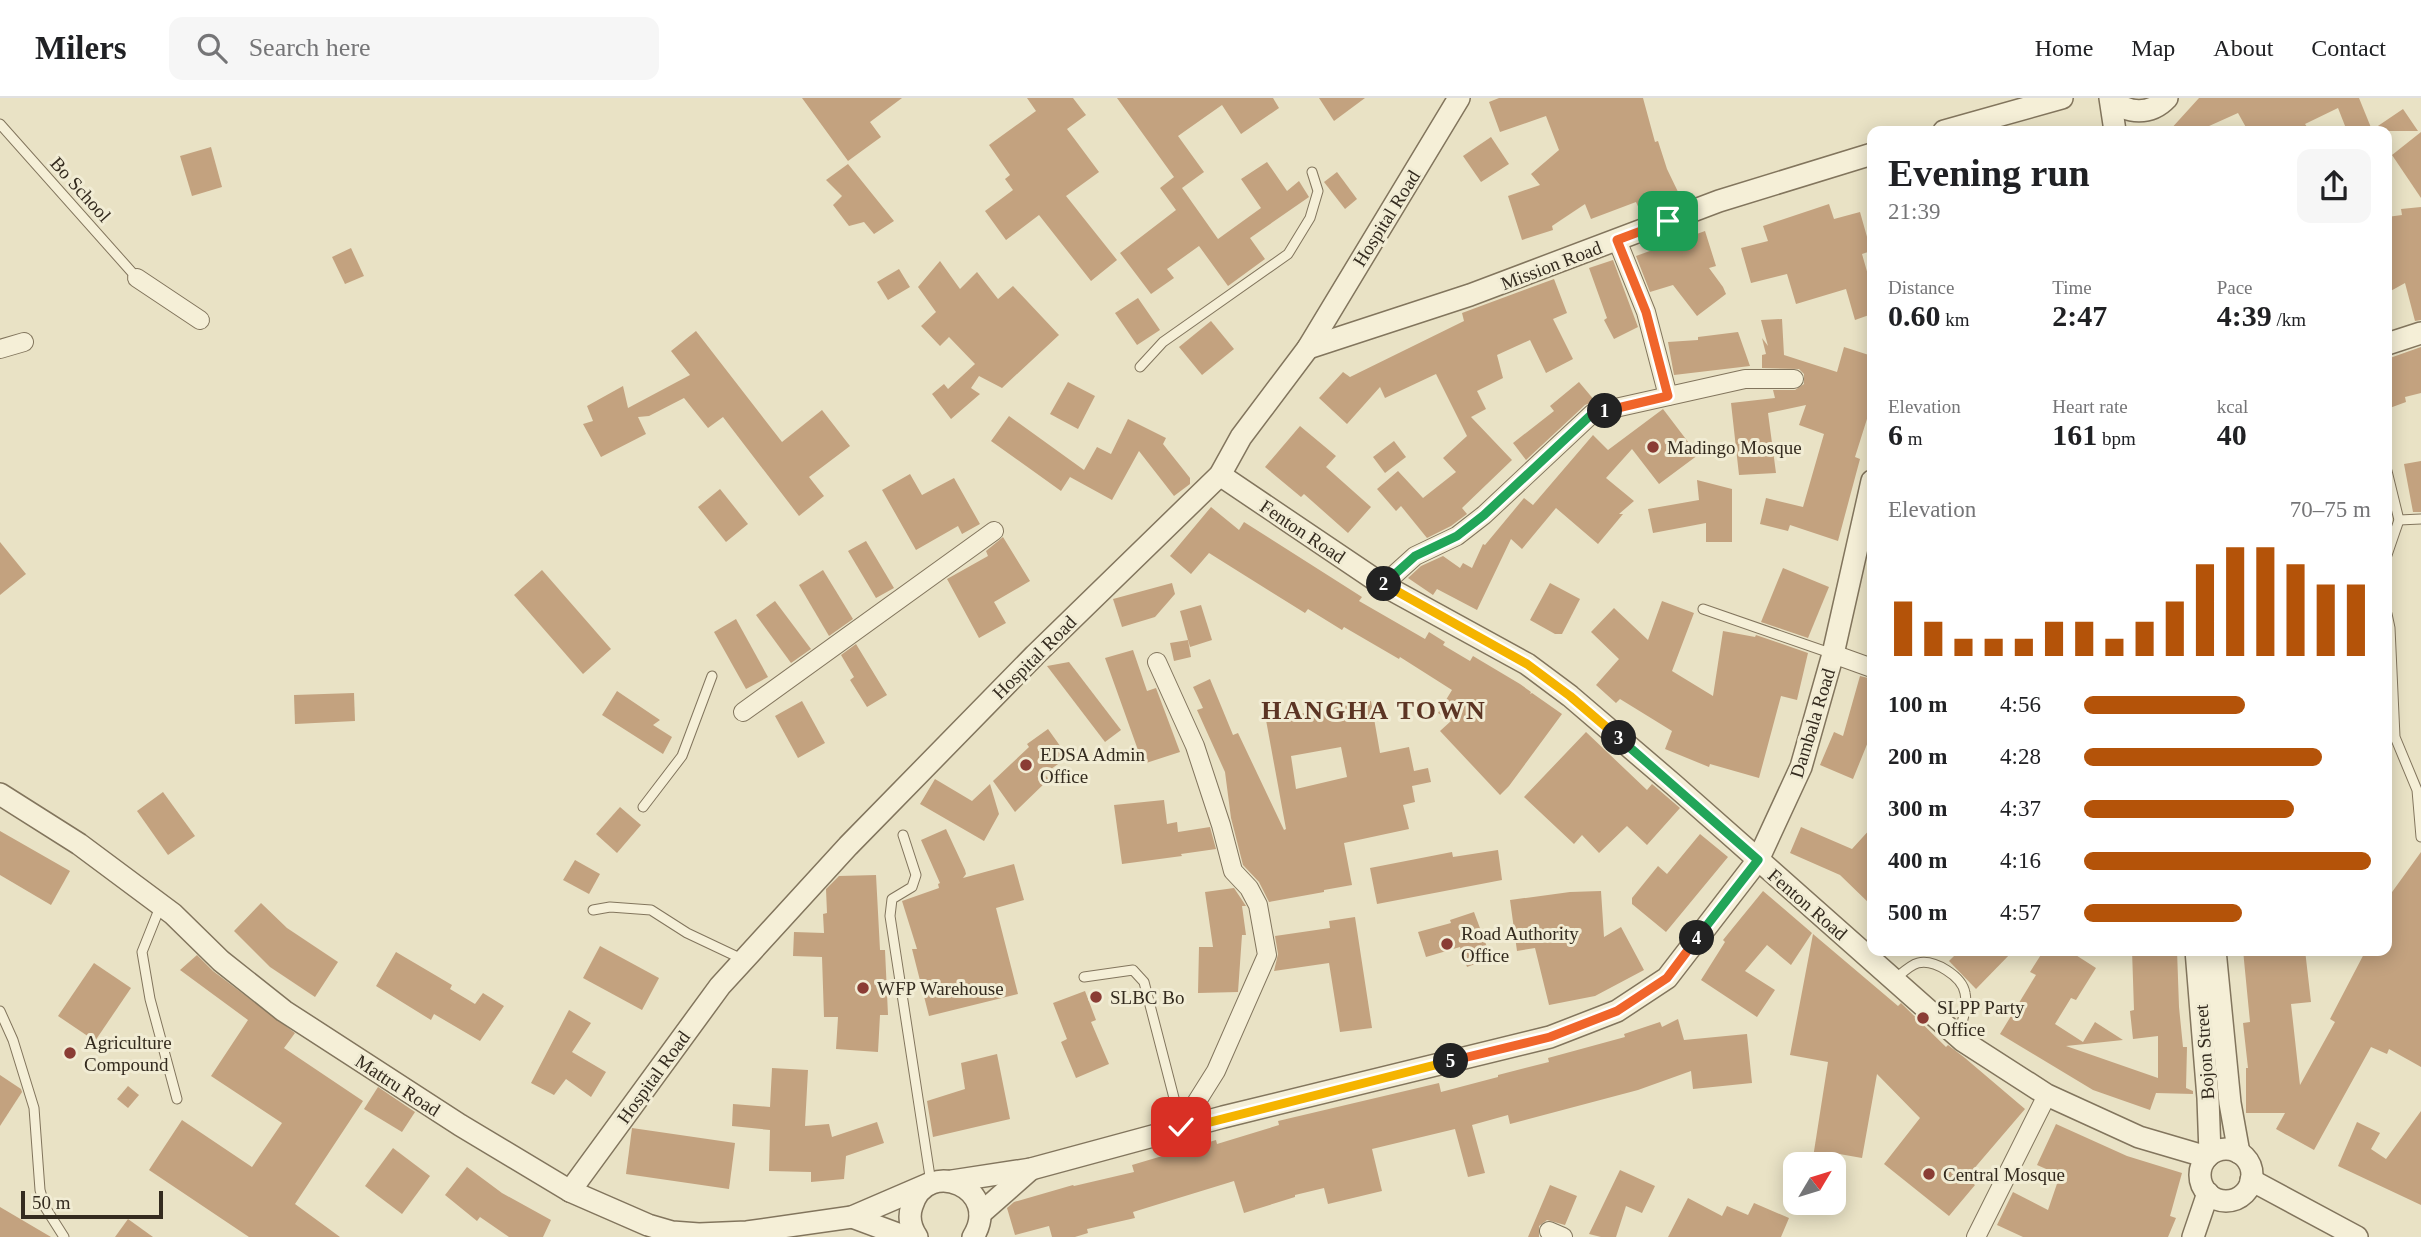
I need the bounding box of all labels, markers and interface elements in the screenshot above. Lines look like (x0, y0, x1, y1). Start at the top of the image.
search box (169, 17, 659, 80)
icon: search (193, 29, 231, 67)
text: Milers (35, 30, 127, 66)
text: Search here (249, 33, 371, 62)
text: Home (2035, 35, 2093, 61)
text: Map (2131, 35, 2175, 61)
text: About (2213, 35, 2273, 61)
text: Contact (2311, 35, 2386, 61)
button: share (2297, 149, 2371, 223)
text: Evening run (1888, 152, 2090, 194)
street label: Bo School (46, 153, 115, 226)
street label: Hospital Road (1349, 166, 1425, 270)
pin (1638, 191, 1698, 251)
text: 21:39 (1888, 199, 1940, 224)
icon: arrive (1649, 202, 1687, 240)
street label: Mission Road (1498, 236, 1605, 294)
text: Distance (1888, 277, 1954, 298)
text: Time (2052, 277, 2092, 298)
text: Pace (2217, 277, 2253, 298)
text: 0.60 (1888, 299, 1941, 332)
text: 2:47 (2052, 299, 2107, 332)
text: 4:39 (2217, 299, 2272, 332)
text: km (1941, 309, 1970, 330)
text: /km (2272, 309, 2306, 330)
pin: 1 (1588, 394, 1622, 428)
text: Elevation (1888, 396, 1961, 417)
text: Heart rate (2052, 396, 2128, 417)
text: kcal (2217, 396, 2248, 417)
text: 1 (1600, 400, 1609, 421)
text: 6 (1888, 418, 1903, 451)
text: 161 (2052, 418, 2097, 451)
text: 40 (2217, 418, 2247, 451)
text: m (1903, 428, 1923, 449)
text: bpm (2097, 428, 2136, 449)
place label: Madingo Mosque (1667, 437, 1802, 458)
marker: Madingo Mosque (1645, 439, 1661, 455)
street label: Fenton Road (1256, 495, 1349, 568)
text: Elevation (1888, 497, 1976, 522)
text: 70–75 m (2290, 497, 2371, 522)
pin: 2 (1366, 566, 1402, 602)
text: 2 (1379, 573, 1388, 594)
street label: Hospital Road (988, 611, 1081, 703)
street label: Dambala Road (1786, 665, 1839, 780)
text: 100 m (1888, 692, 1947, 717)
text: 4:56 (2000, 692, 2041, 717)
district label: HANGHA TOWN (1261, 696, 1487, 725)
pin: 3 (1602, 720, 1636, 756)
text: 3 (1614, 727, 1623, 748)
place label: EDSA Admin Office (1040, 744, 1146, 787)
text: 200 m (1888, 744, 1947, 769)
text: 4:28 (2000, 744, 2041, 769)
marker: EDSA Admin Office (1018, 757, 1034, 773)
text: 300 m (1888, 796, 1947, 821)
text: 4:37 (2000, 796, 2041, 821)
text: 400 m (1888, 848, 1947, 873)
text: 4:16 (2000, 848, 2041, 873)
street label: Fenton Road (1764, 864, 1852, 945)
text: 500 m (1888, 900, 1947, 925)
text: 4:57 (2000, 900, 2041, 925)
pin: 4 (1680, 920, 1714, 956)
place label: Road Authority Office (1461, 923, 1579, 966)
text: 4 (1692, 927, 1701, 948)
marker: Road Authority Office (1439, 936, 1455, 952)
place label: WFP Warehouse (877, 978, 1004, 999)
marker: WFP Warehouse (855, 980, 871, 996)
place label: SLBC Bo (1110, 987, 1184, 1008)
marker: SLBC Bo (1088, 989, 1104, 1005)
place label: SLPP Party Office (1937, 997, 2025, 1040)
street label: Bojon Street (2191, 1003, 2218, 1100)
marker: SLPP Party Office (1915, 1010, 1931, 1026)
street label: Hospital Road (613, 1027, 694, 1128)
place label: Agriculture Compound (84, 1032, 172, 1075)
pin: 5 (1434, 1044, 1468, 1079)
marker: Agriculture Compound (62, 1045, 78, 1061)
street label: Mattru Road (352, 1050, 444, 1121)
text: 5 (1446, 1050, 1455, 1071)
pin (1151, 1097, 1211, 1157)
icon: check (1162, 1108, 1200, 1146)
north arrow (1783, 1152, 1846, 1214)
map controls (1783, 1152, 1846, 1215)
place label: Central Mosque (1943, 1164, 2065, 1185)
marker: Central Mosque (1921, 1166, 1937, 1182)
scale bar (21, 1188, 163, 1220)
text: 50 m (32, 1192, 71, 1213)

